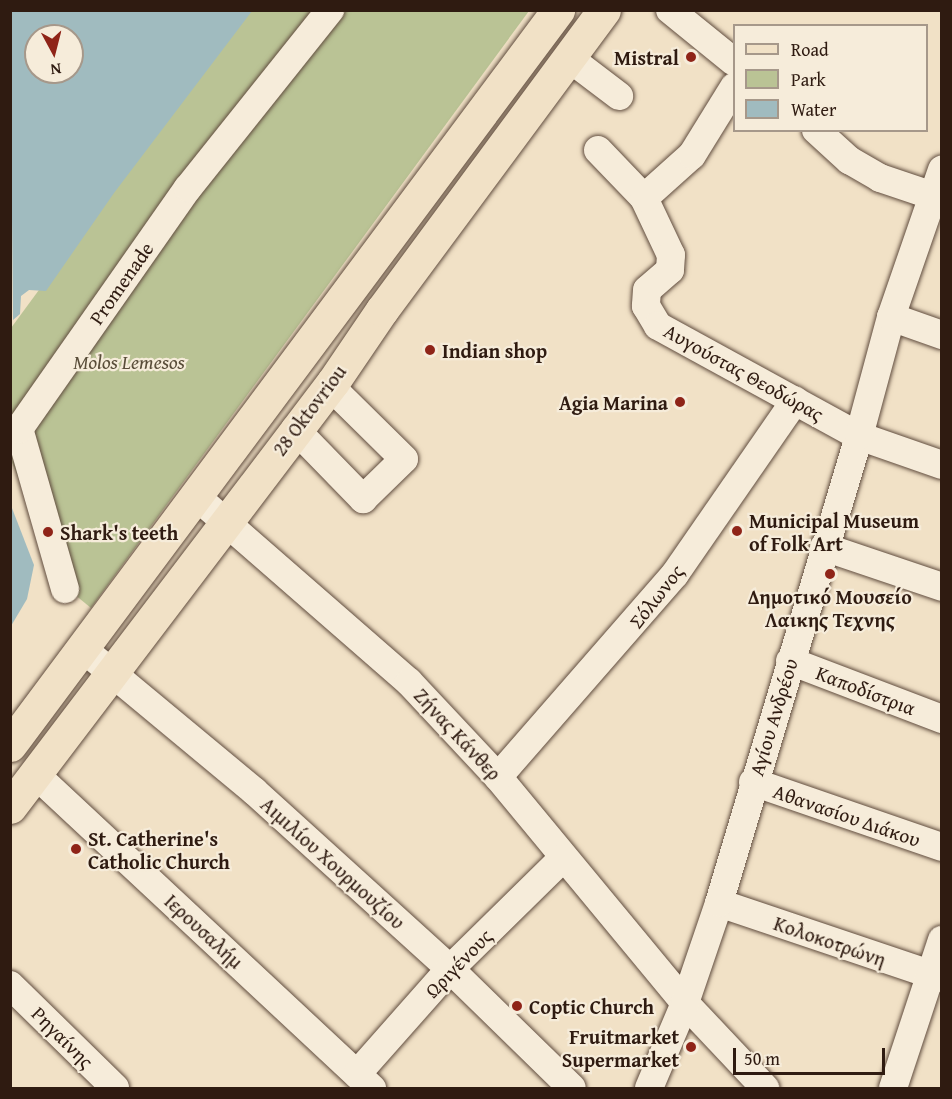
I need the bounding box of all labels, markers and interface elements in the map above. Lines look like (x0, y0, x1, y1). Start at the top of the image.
north arrow (24, 24, 84, 84)
legend (733, 24, 928, 132)
text: Road (791, 36, 829, 63)
place label: Mistral (614, 45, 679, 69)
marker: Mistral (684, 50, 698, 64)
text: N (49, 57, 63, 82)
text: Park (791, 66, 826, 93)
text: Water (791, 96, 836, 123)
street label: Promenade (84, 237, 158, 329)
street label: Αυγούστας Θεοδώρας (660, 318, 828, 426)
place label: Indian shop (442, 338, 547, 362)
marker: Indian shop (423, 343, 437, 357)
park label: Molos Lemesos (73, 349, 185, 373)
street label: 28 Oktovriou (267, 360, 351, 460)
place label: Agia Marina (559, 390, 668, 414)
marker: Agia Marina (673, 395, 687, 409)
place label: Municipal Museum of Folk Art (749, 508, 919, 555)
place label: Shark's teeth (60, 520, 178, 544)
marker: Municipal Museum of Folk Art (730, 524, 744, 538)
marker: Shark's teeth (41, 525, 55, 539)
street label: Σόλωνος (624, 559, 688, 633)
marker: Δημοτικό Μουσείο Λαικης Τεχνης (823, 567, 837, 581)
place label: Δημοτικό Μουσείο Λαικης Τεχνης (748, 584, 912, 631)
street label: Αγίου Ανδρέου (744, 655, 802, 779)
street label: Καποδίστρια (813, 660, 919, 720)
street label: Ζήνας Κάνθερ (409, 683, 507, 785)
street label: Αθανασίου Διάκου (770, 779, 924, 851)
street label: Αιμιλίου Χουρμουζίου (256, 792, 410, 934)
place label: St. Catherine's Catholic Church (88, 826, 230, 873)
marker: St. Catherine's Catholic Church (69, 842, 83, 856)
street label: Ιερουσαλήμ (160, 889, 248, 973)
street label: Κολοκοτρώνη (771, 911, 889, 971)
street label: Ωριγένους (419, 924, 497, 1002)
place label: Coptic Church (529, 994, 654, 1018)
marker: Coptic Church (510, 999, 524, 1013)
street label: Ρηγαίνης (27, 1001, 99, 1073)
place label: Fruitmarket Supermarket (562, 1024, 679, 1071)
scale bar (736, 1036, 888, 1074)
marker: Fruitmarket Supermarket (684, 1040, 698, 1054)
text: 50 m (744, 1045, 780, 1072)

